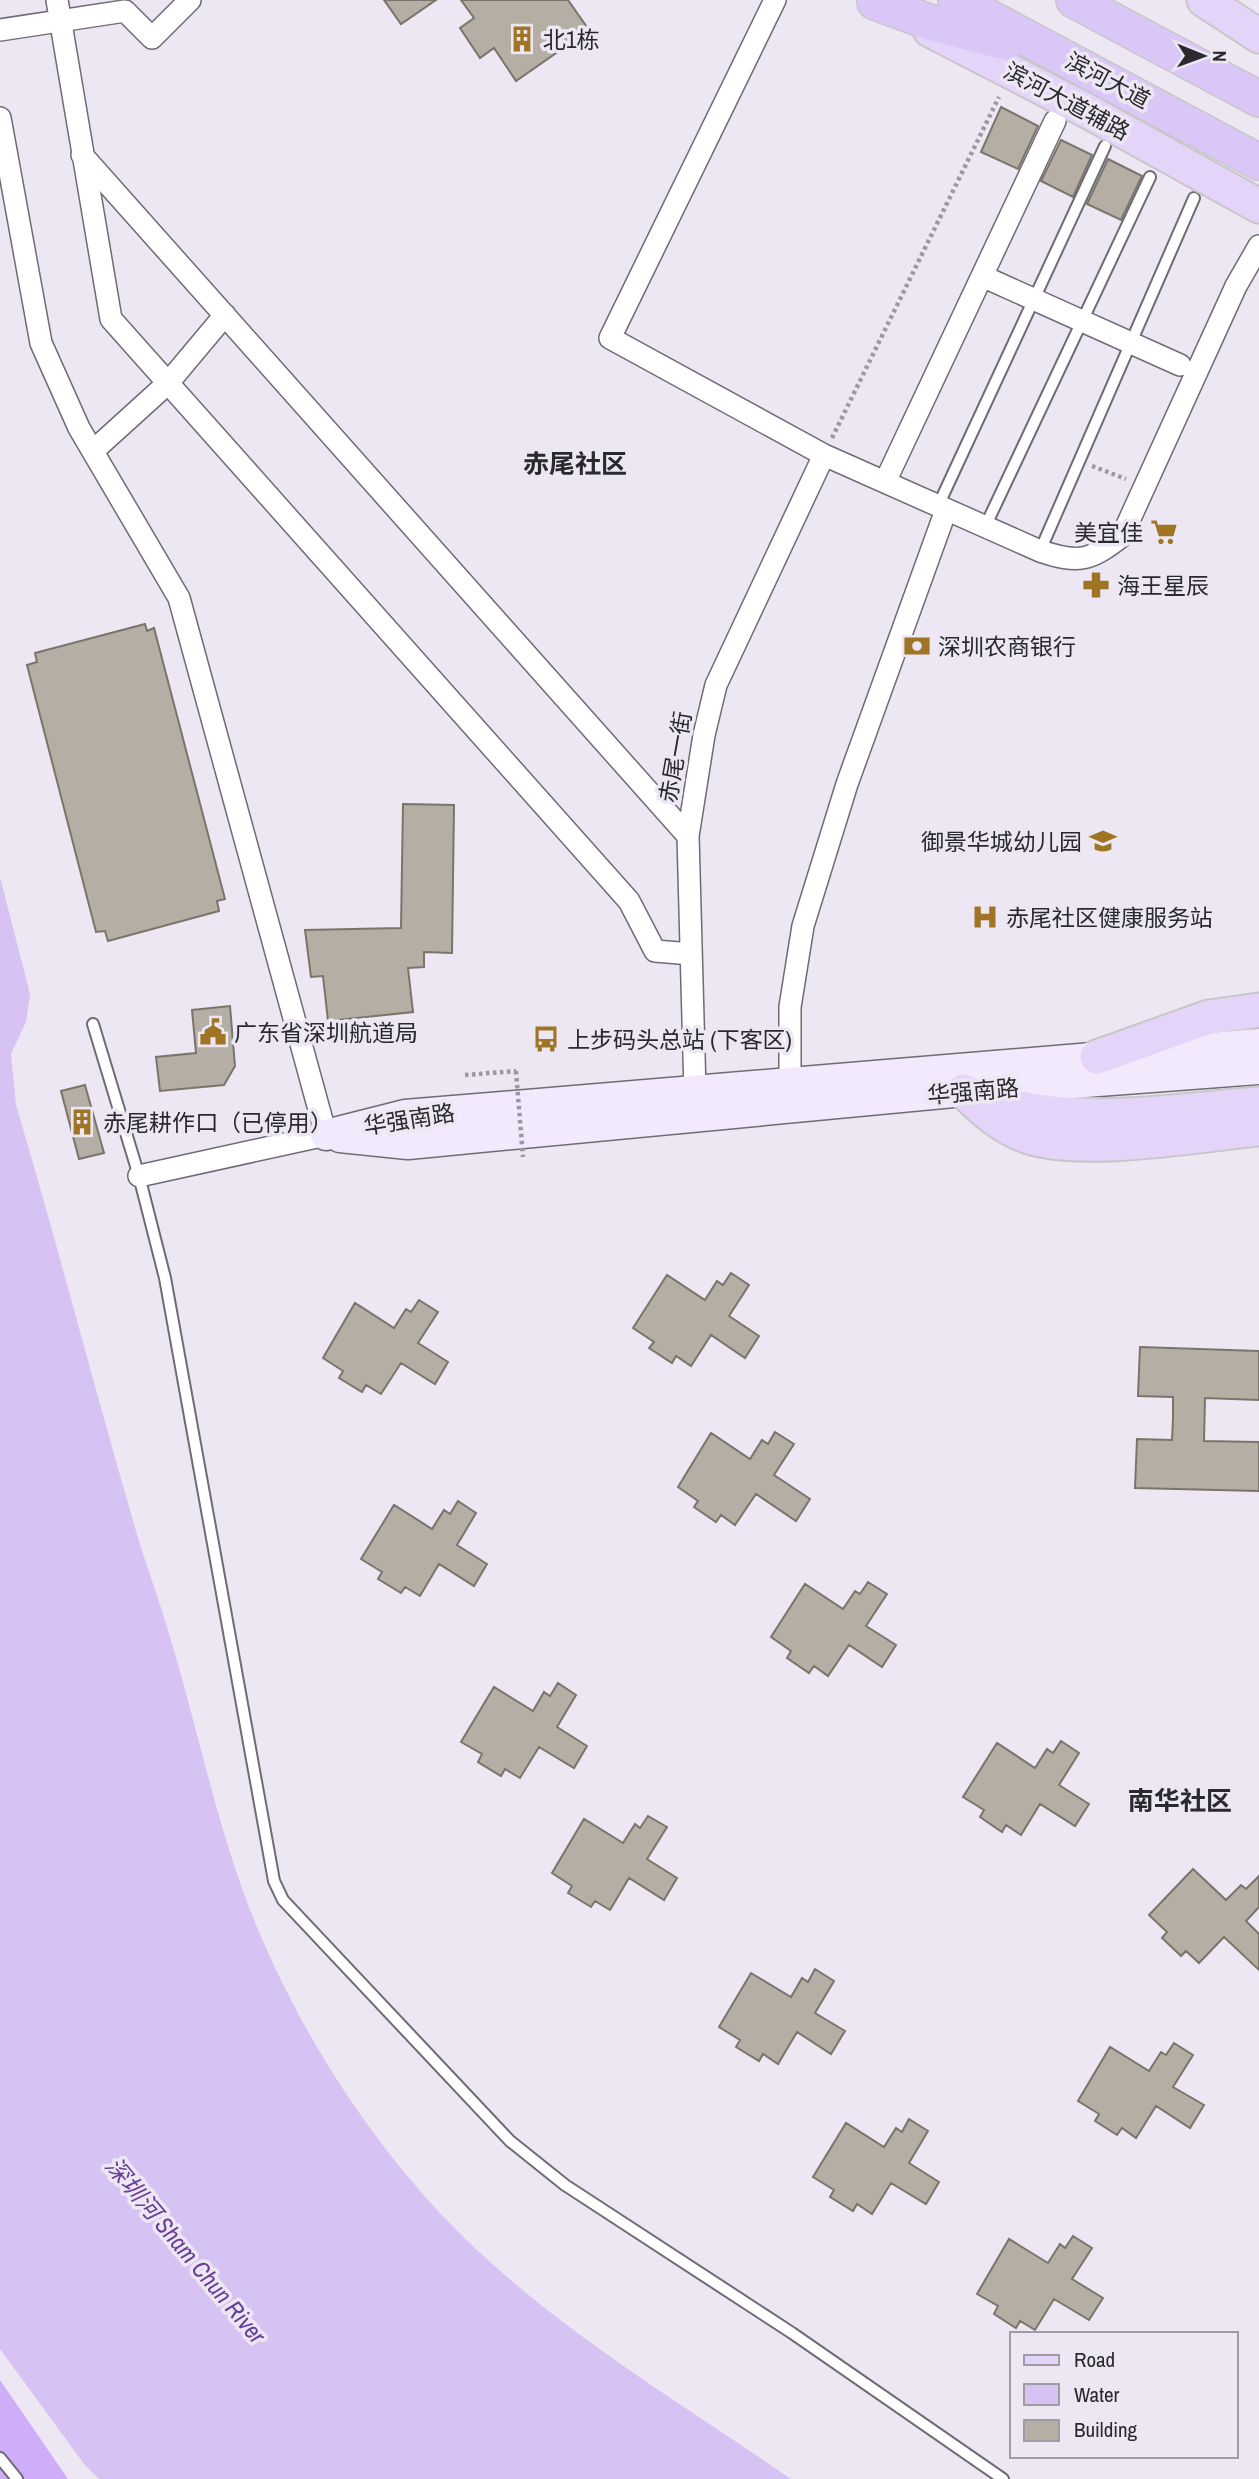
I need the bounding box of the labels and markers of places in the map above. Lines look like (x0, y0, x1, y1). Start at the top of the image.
building icon: 北1栋 (507, 24, 537, 54)
place label: 北1栋 (543, 24, 600, 55)
place label: 美宜佳 (1074, 517, 1143, 548)
supermarket icon: 美宜佳 (1149, 517, 1179, 547)
pharmacy icon: 海王星辰 (1081, 570, 1111, 600)
place label: 海王星辰 (1117, 570, 1209, 601)
bank icon: 深圳农商银行 (902, 631, 932, 661)
place label: 深圳农商银行 (938, 631, 1076, 662)
place label: 御景华城幼儿园 (921, 826, 1082, 857)
school or university icon: 御景华城幼儿园 (1088, 826, 1118, 856)
hospital icon: 赤尾社区健康服务站 (970, 902, 1000, 932)
place label: 赤尾社区健康服务站 (1006, 902, 1213, 933)
public building icon: 广东省深圳航道局 (198, 1017, 228, 1047)
place label: 广东省深圳航道局 (234, 1017, 418, 1048)
bus stop icon: 上步码头总站 (下客区) (531, 1024, 561, 1054)
place label: 上步码头总站 (下客区) (567, 1024, 792, 1055)
building icon: 赤尾耕作口（已停用） (67, 1107, 97, 1137)
place label: 赤尾耕作口（已停用） (103, 1107, 333, 1138)

